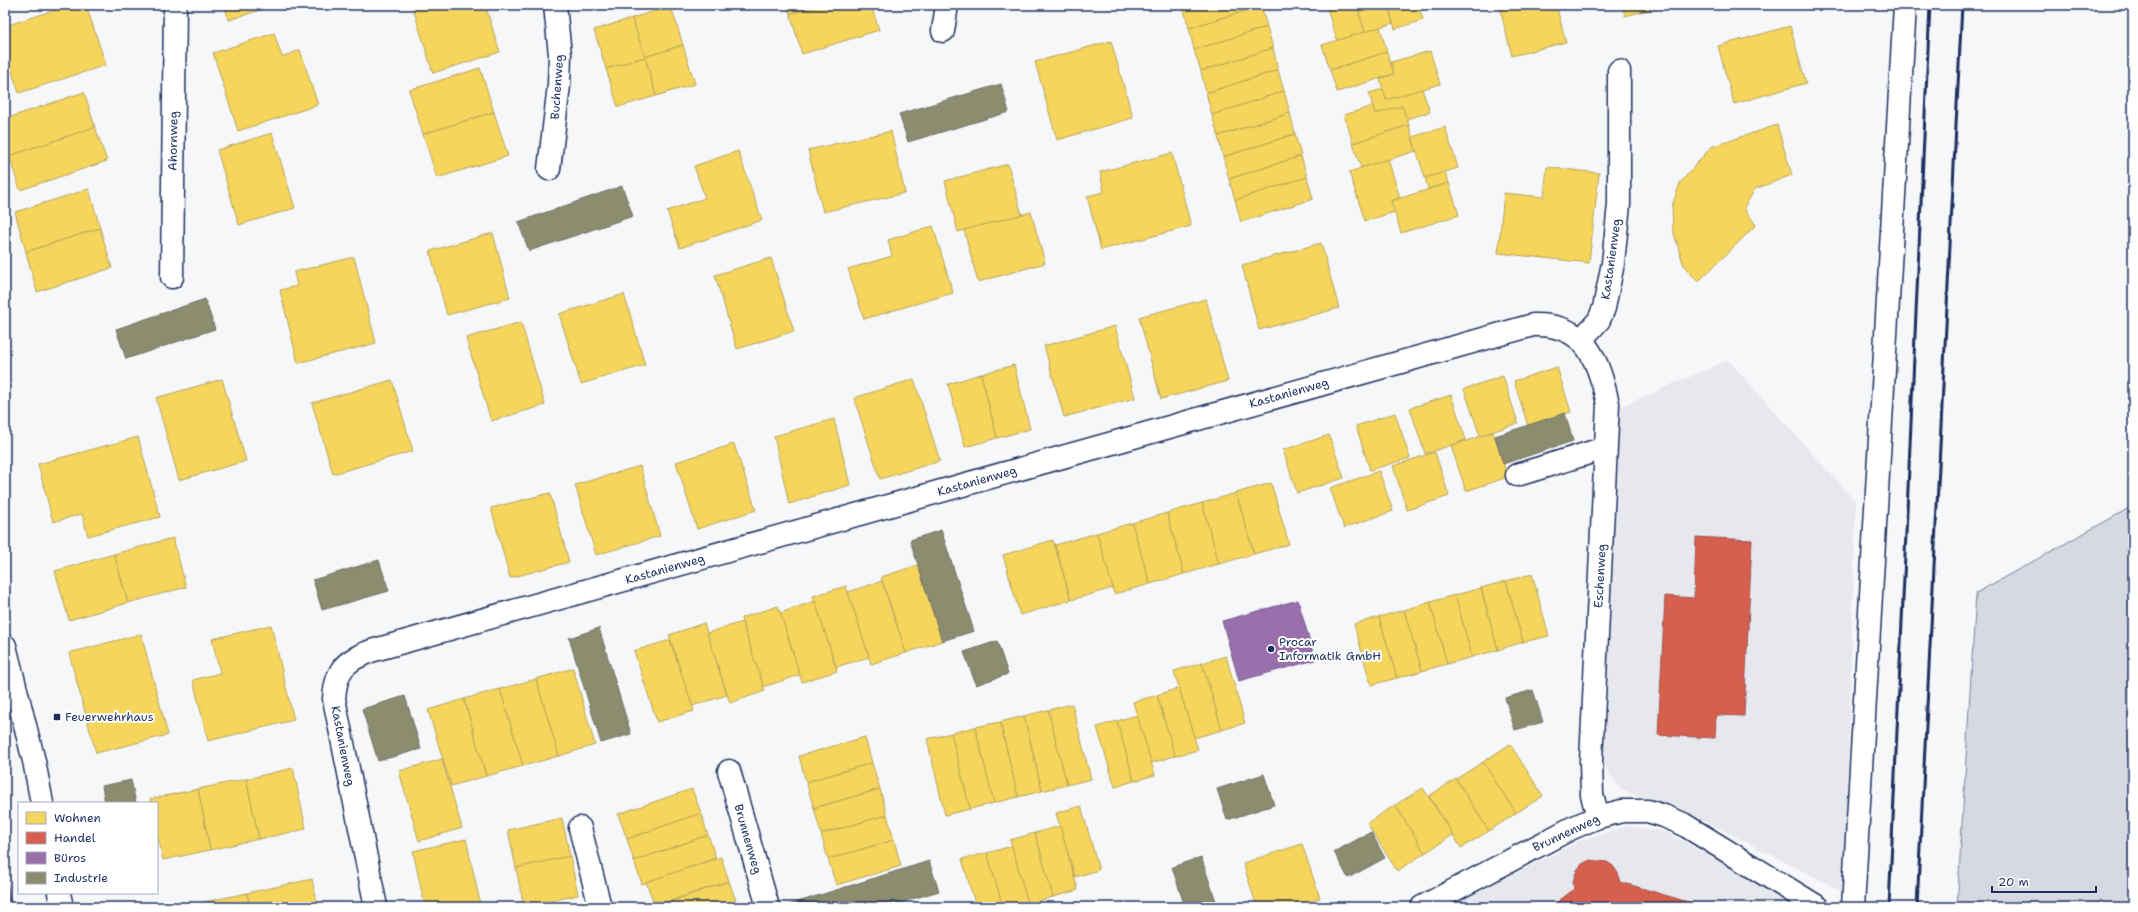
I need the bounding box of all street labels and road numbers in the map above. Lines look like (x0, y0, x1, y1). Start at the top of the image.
street label: Buchenweg (547, 54, 567, 120)
street label: Ahornweg (164, 111, 182, 171)
street label: Kastanienweg (1597, 217, 1625, 301)
street label: Kastanienweg (1248, 374, 1330, 412)
street label: Kastanienweg (936, 462, 1018, 500)
street label: Eschenweg (1590, 543, 1610, 609)
street label: Kastanienweg (624, 550, 706, 588)
street label: Kastanienweg (327, 704, 359, 788)
street label: Brunnenweg (730, 802, 766, 876)
street label: Brunnenweg (1530, 811, 1602, 855)

